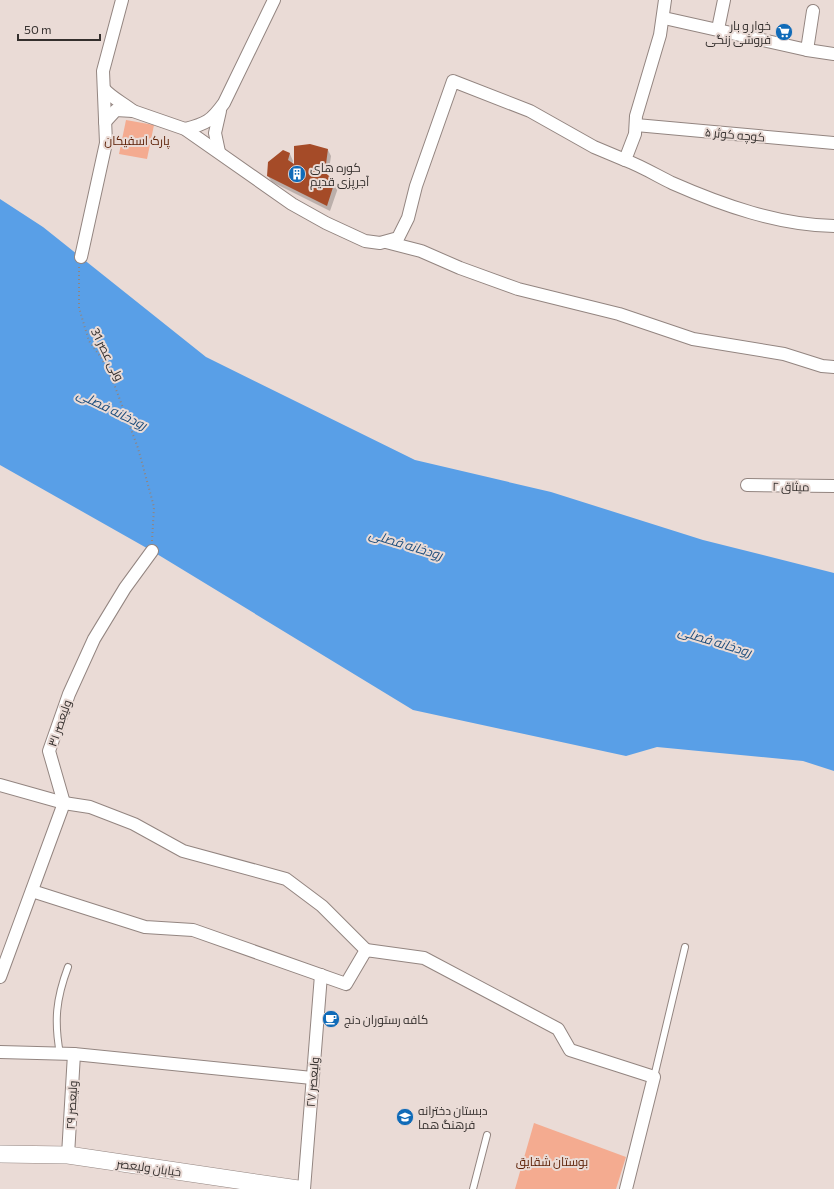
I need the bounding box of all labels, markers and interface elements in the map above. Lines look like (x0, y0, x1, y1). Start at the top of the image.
scale bar (18, 16, 100, 42)
place label: خوار و بار فروشی زنگی (705, 18, 771, 47)
text: 50 m (24, 22, 52, 36)
supermarket icon: خوار و بار فروشی زنگی (774, 22, 794, 42)
street label: کوچه کوثر ۵ (704, 124, 766, 147)
park label: پارک اسفیکان (104, 133, 170, 150)
place label: کوره های آجرپزی قدیم (310, 160, 370, 191)
building icon: کوره های آجرپزی قدیم (287, 164, 307, 184)
street label: ولی عصر 31 (88, 325, 127, 383)
water label: رودخانه فصلی (74, 385, 151, 434)
street label: میثاق ۲ (772, 479, 810, 494)
water label: رودخانه فصلی (367, 525, 446, 564)
water label: رودخانه فصلی (676, 622, 755, 661)
street label: ولیعصر ۳۱ (44, 698, 74, 749)
cafe icon: کافه رستوران دنج (321, 1009, 341, 1029)
place label: کافه رستوران دنج (344, 1012, 428, 1028)
street label: ولیعصر ۲۷ (303, 1056, 322, 1108)
street label: ولیعصر ۲۹ (63, 1080, 80, 1130)
place label: دبستان دخترانه فرهنگ هما (418, 1103, 488, 1132)
school or university icon: دبستان دخترانه فرهنگ هما (395, 1107, 415, 1127)
park label: بوستان شقایق (516, 1154, 588, 1169)
street label: خیابان ولیعصر (115, 1155, 182, 1179)

